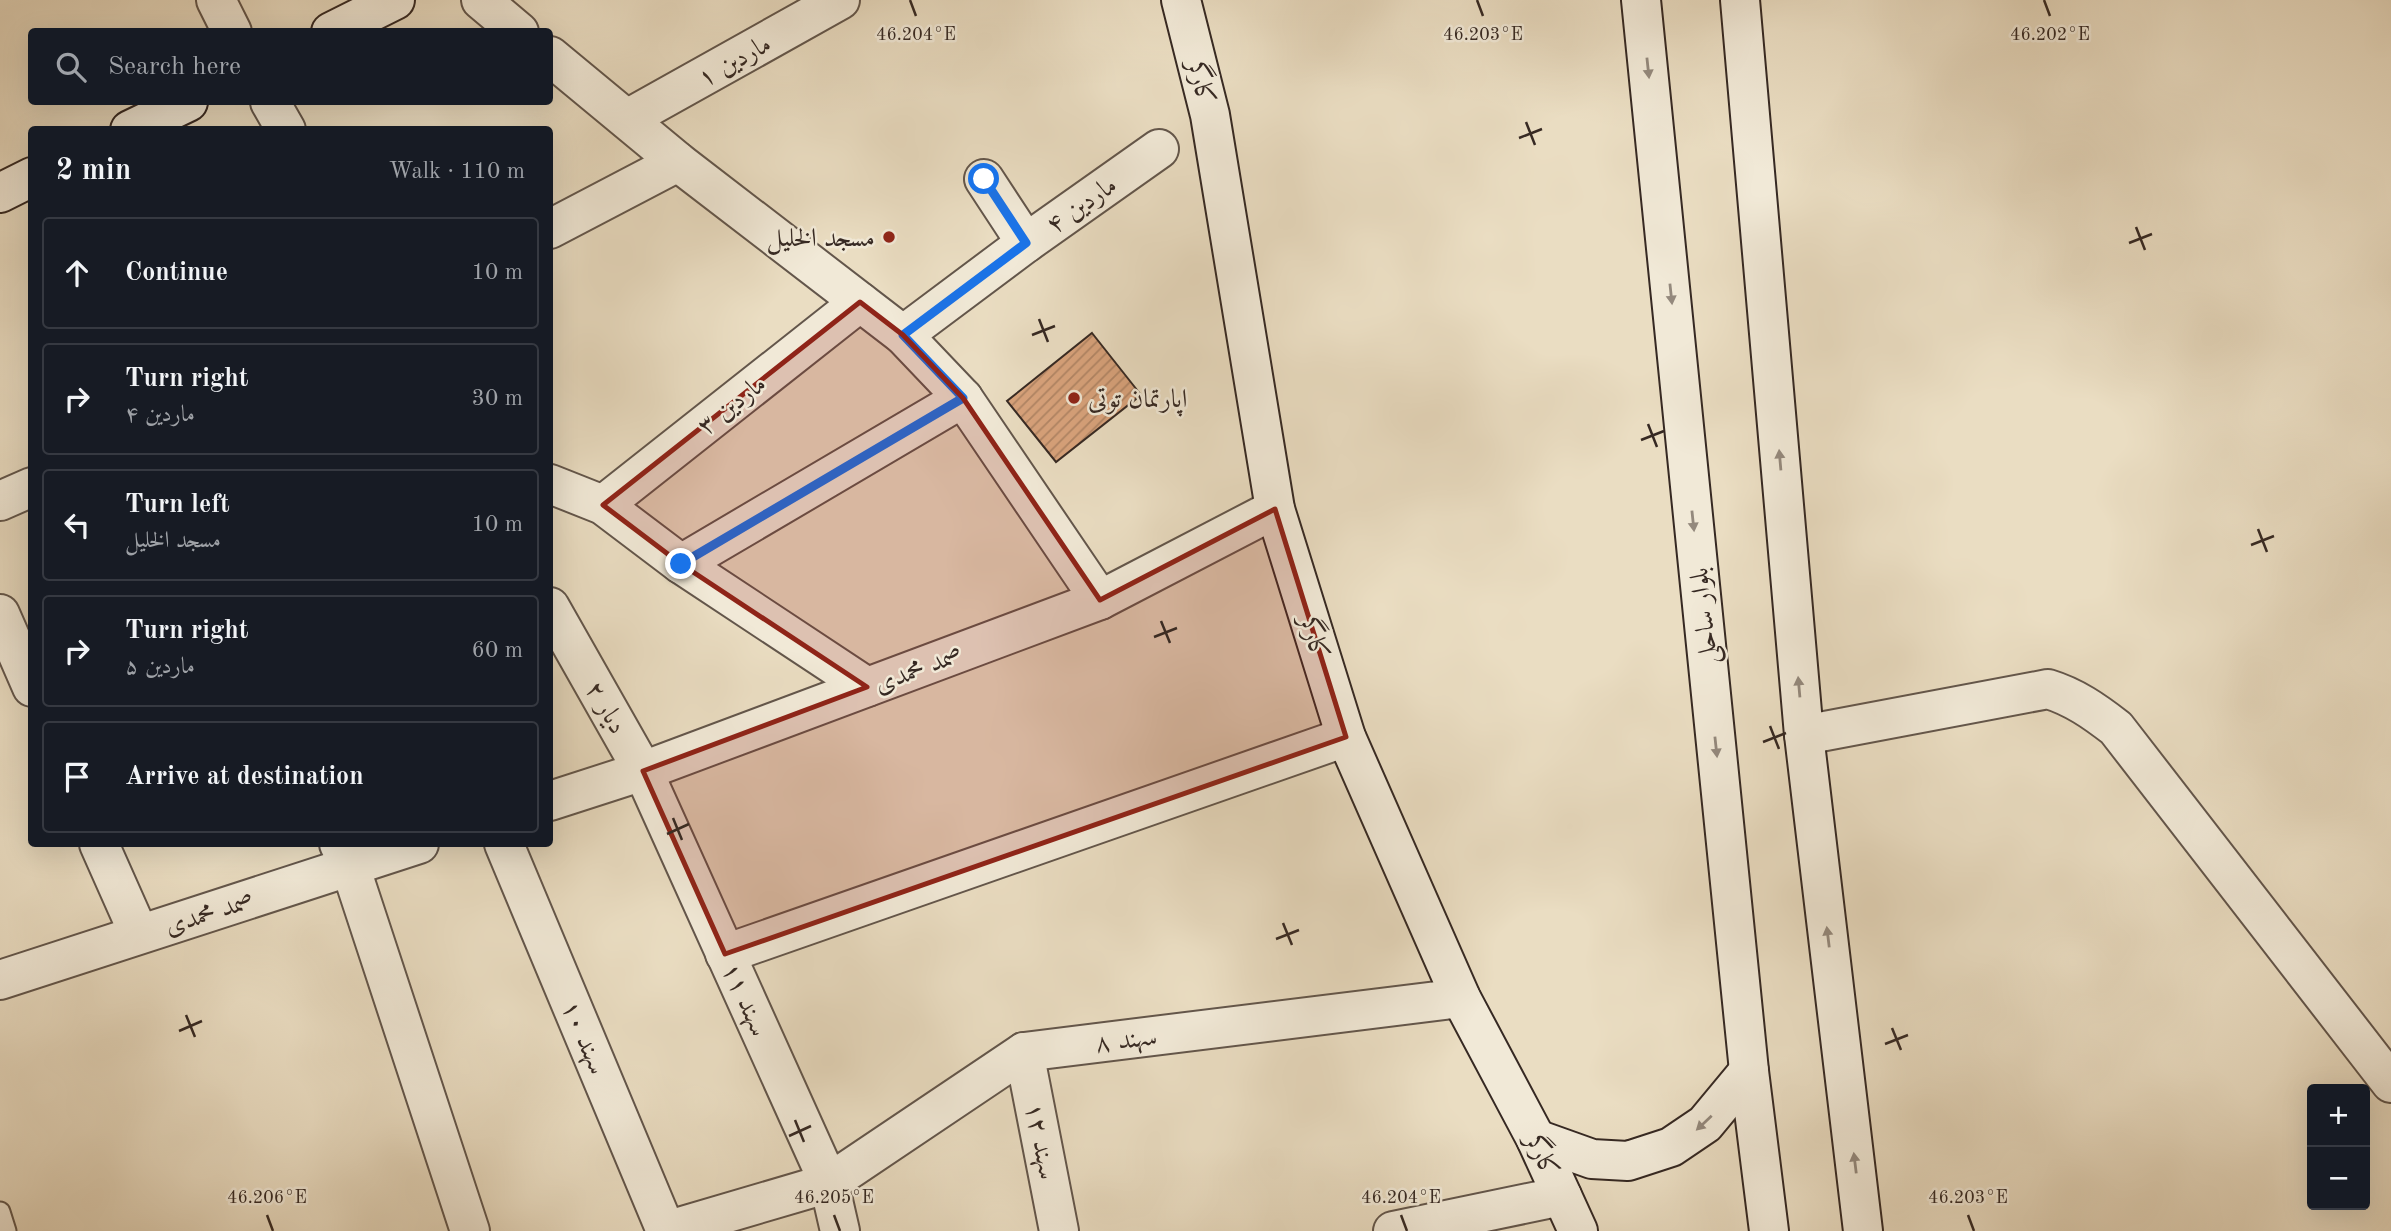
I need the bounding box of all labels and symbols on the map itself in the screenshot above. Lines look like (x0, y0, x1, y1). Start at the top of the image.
text: 46.204°E (876, 26, 956, 44)
text: 46.203°E (1443, 26, 1523, 44)
text: 46.202°E (2010, 26, 2090, 44)
street label: ماردین ۱ (694, 31, 776, 93)
street label: کارگر (1180, 53, 1224, 108)
one-way arrow (1643, 57, 1654, 79)
route start (968, 163, 999, 194)
street label: ماردین ۴ (1042, 172, 1123, 240)
place label: مسجد الخلیل (766, 226, 875, 255)
marker: مسجد الخلیل (881, 229, 897, 245)
one-way arrow (1666, 283, 1677, 305)
street label: ماردین ۳ (693, 371, 772, 441)
place label: اپارتمان توتی (1088, 387, 1187, 417)
marker: اپارتمان توتی (1066, 390, 1082, 406)
one-way arrow (1774, 449, 1785, 471)
one-way arrow (1688, 510, 1699, 532)
route end (665, 548, 696, 579)
street label: بلوار ساحلی (1687, 566, 1727, 665)
street label: کارگر (1292, 608, 1338, 663)
street label: صمد محمدی (871, 641, 966, 698)
one-way arrow (1793, 676, 1804, 698)
street label: دیار ۲ (579, 677, 630, 739)
one-way arrow (1711, 736, 1722, 758)
street label: صمد محمدی (162, 887, 257, 940)
one-way arrow (1822, 926, 1833, 948)
street label: سهند ۱۱ (715, 959, 772, 1041)
street label: سهند ۱۰ (554, 997, 610, 1079)
street label: سهند ۸ (1094, 1024, 1159, 1060)
street label: سهند ۱۲ (1018, 1101, 1060, 1182)
one-way arrow (1696, 1114, 1713, 1131)
street label: کارگر (1518, 1125, 1568, 1182)
one-way arrow (1849, 1152, 1860, 1174)
text: 46.206°E (227, 1189, 307, 1207)
text: 46.205°E (794, 1189, 874, 1207)
text: 46.204°E (1361, 1189, 1441, 1207)
text: 46.203°E (1928, 1189, 2008, 1207)

